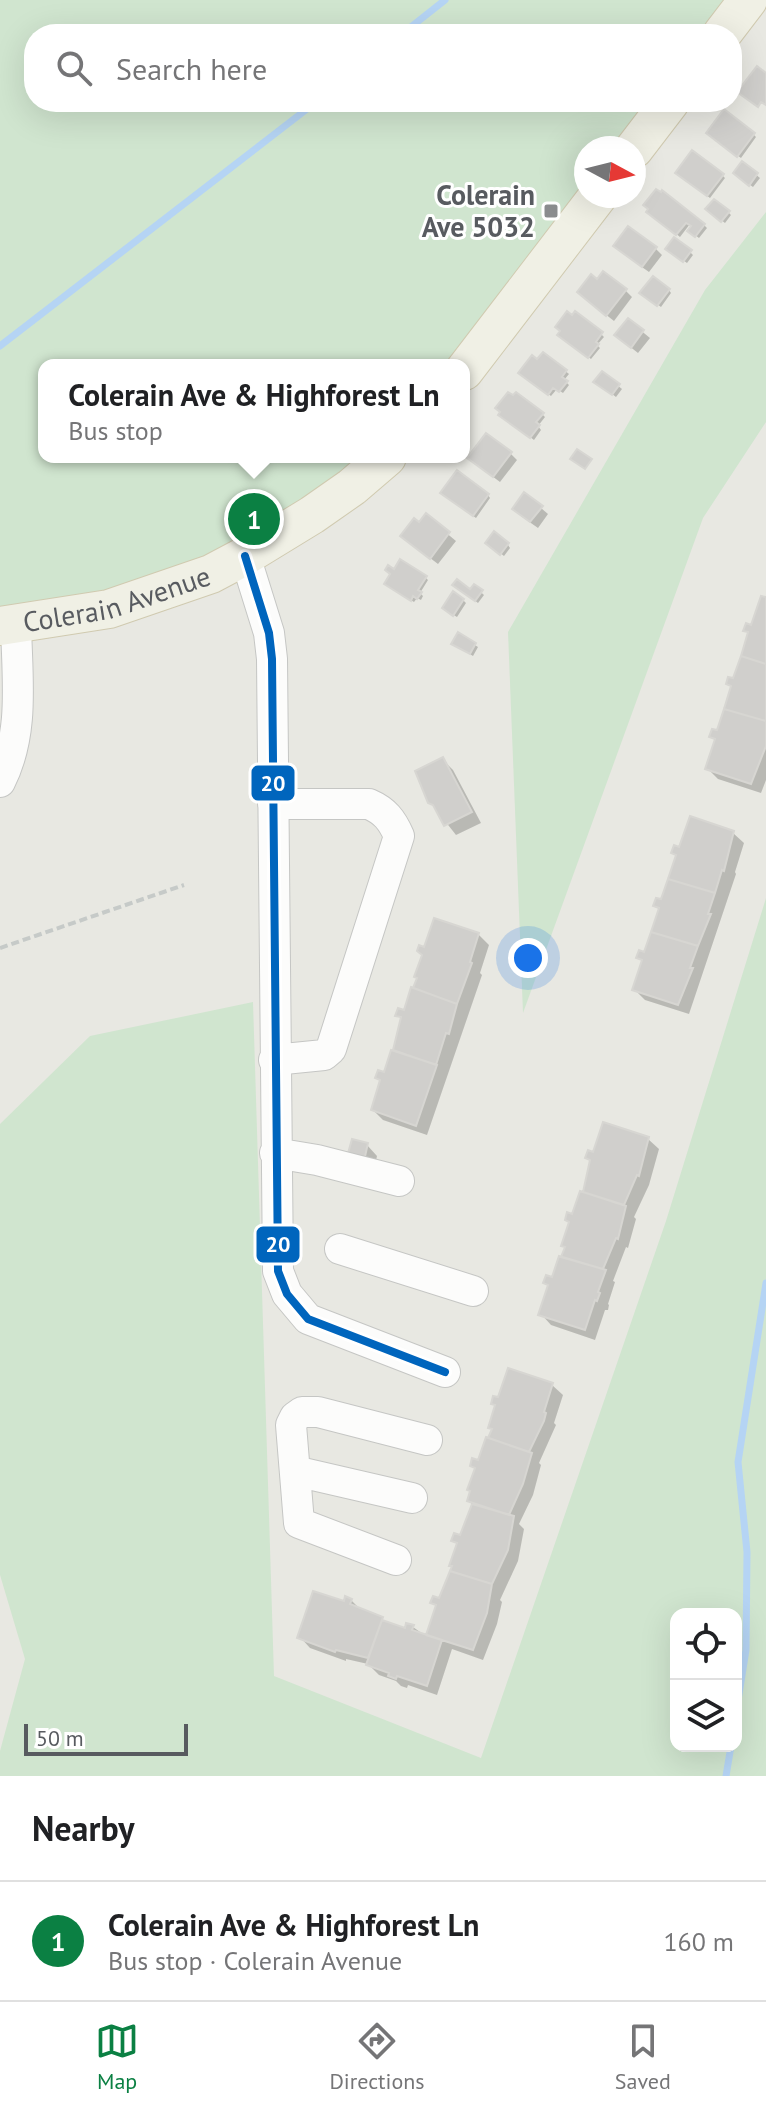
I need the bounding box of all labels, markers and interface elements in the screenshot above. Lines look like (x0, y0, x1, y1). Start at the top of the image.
search box (24, 24, 742, 112)
icon: search (52, 46, 96, 90)
text: Search here (116, 49, 267, 88)
north arrow (574, 136, 646, 208)
place label: Colerain Ave 5032 (422, 176, 535, 245)
marker: Colerain Ave 5032 (542, 202, 560, 220)
popup (38, 359, 470, 463)
text: Colerain Ave & Highforest Ln (68, 375, 440, 414)
text: Bus stop (68, 414, 163, 447)
pin: 1 (228, 489, 280, 549)
street label: Colerain Avenue (20, 557, 215, 640)
line badge: 20 (250, 764, 296, 802)
text: 20 (261, 769, 285, 797)
your location (508, 938, 548, 978)
line badge: 20 (255, 1225, 301, 1264)
text: 20 (266, 1230, 290, 1258)
map controls (670, 1608, 742, 1752)
button: locate (670, 1608, 742, 1680)
button: layers (670, 1680, 742, 1752)
scale bar (24, 1720, 188, 1756)
text: 50 m (36, 1724, 84, 1752)
text: Nearby (32, 1806, 134, 1850)
text: Colerain Ave & Highforest Ln (108, 1905, 479, 1944)
text: 1 (51, 1925, 65, 1958)
text: 160 m (663, 1925, 734, 1958)
text: Bus stop · Colerain Avenue (108, 1944, 402, 1977)
tab: Map (95, 2019, 139, 2095)
tab: Directions (329, 2019, 425, 2095)
tab: Saved (615, 2019, 671, 2095)

